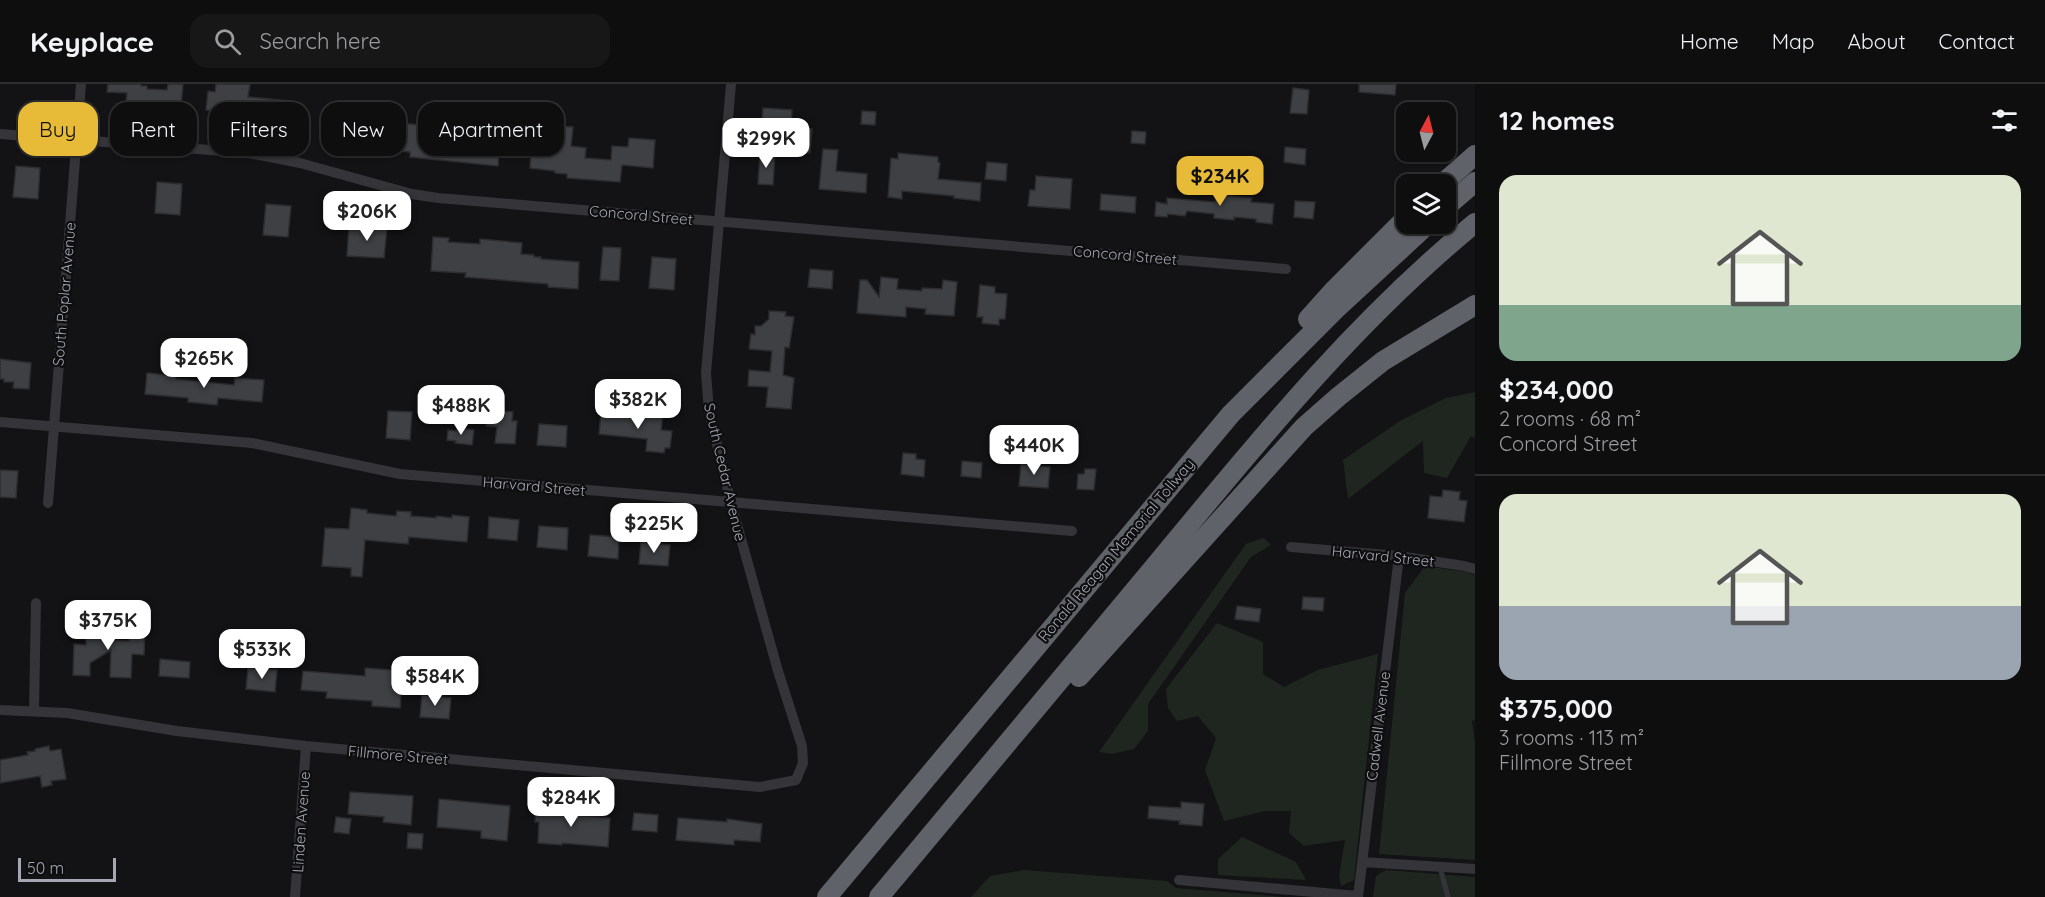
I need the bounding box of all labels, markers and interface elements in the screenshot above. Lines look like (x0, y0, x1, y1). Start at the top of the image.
search box (190, 14, 610, 68)
text: Keyplace (30, 24, 154, 59)
icon: search (211, 25, 244, 58)
text: Search here (259, 27, 381, 55)
text: Home (1680, 28, 1739, 54)
text: Map (1772, 28, 1815, 54)
text: About (1848, 28, 1906, 54)
text: Contact (1939, 28, 2015, 54)
chip: Buy (18, 102, 98, 156)
chip: Rent (110, 102, 197, 156)
chip: Filters (209, 102, 309, 156)
chip: New (321, 102, 406, 156)
chip: Apartment (418, 102, 564, 156)
north arrow (1396, 102, 1456, 162)
map controls (1396, 102, 1456, 234)
text: 12 homes (1499, 104, 1615, 137)
icon: filters (1988, 104, 2021, 137)
pin: $299K (724, 118, 808, 169)
text: $299K (736, 125, 796, 150)
pin: $234K (1178, 156, 1262, 207)
text: $234K (1191, 163, 1249, 188)
button: layers (1396, 174, 1456, 234)
pin: $206K (325, 191, 409, 242)
text: $206K (337, 198, 397, 223)
street label: Concord Street (588, 201, 694, 229)
icon: home (1706, 214, 1814, 322)
street label: South Poplar Avenue (48, 221, 80, 367)
street label: Concord Street (1072, 241, 1178, 269)
pin: $265K (162, 338, 246, 389)
text: $265K (175, 345, 234, 370)
text: $234,000 (1499, 373, 1614, 406)
pin: $382K (596, 379, 680, 430)
pin: $488K (419, 385, 503, 436)
text: $382K (609, 386, 667, 411)
text: $488K (432, 392, 490, 417)
street label: South Cedar Avenue (700, 401, 750, 543)
text: 2 rooms · 68 m² (1499, 406, 1641, 431)
pin: $440K (992, 425, 1076, 476)
text: Concord Street (1499, 431, 1638, 456)
text: $440K (1004, 432, 1064, 457)
street label: Ronald Reagan Memorial Tollway (1034, 455, 1198, 645)
street label: Harvard Street (482, 472, 586, 500)
pin: $225K (612, 503, 696, 554)
text: $225K (624, 510, 684, 535)
icon: home (1706, 533, 1814, 641)
street label: Harvard Street (1331, 541, 1435, 571)
pin: $375K (66, 600, 150, 651)
text: $375K (79, 607, 137, 632)
pin: $533K (220, 629, 304, 680)
text: $533K (233, 636, 291, 661)
pin: $584K (393, 656, 477, 707)
text: $584K (405, 663, 465, 688)
street label: Cadwell Avenue (1362, 670, 1394, 782)
text: $375,000 (1499, 692, 1613, 725)
text: 3 rooms · 113 m² (1499, 725, 1644, 750)
street label: Fillmore Street (347, 741, 449, 769)
text: Fillmore Street (1499, 750, 1633, 775)
street label: Linden Avenue (288, 771, 314, 873)
pin: $284K (529, 777, 613, 828)
text: $284K (541, 784, 601, 809)
scale bar (18, 855, 116, 882)
text: 50 m (27, 858, 64, 878)

